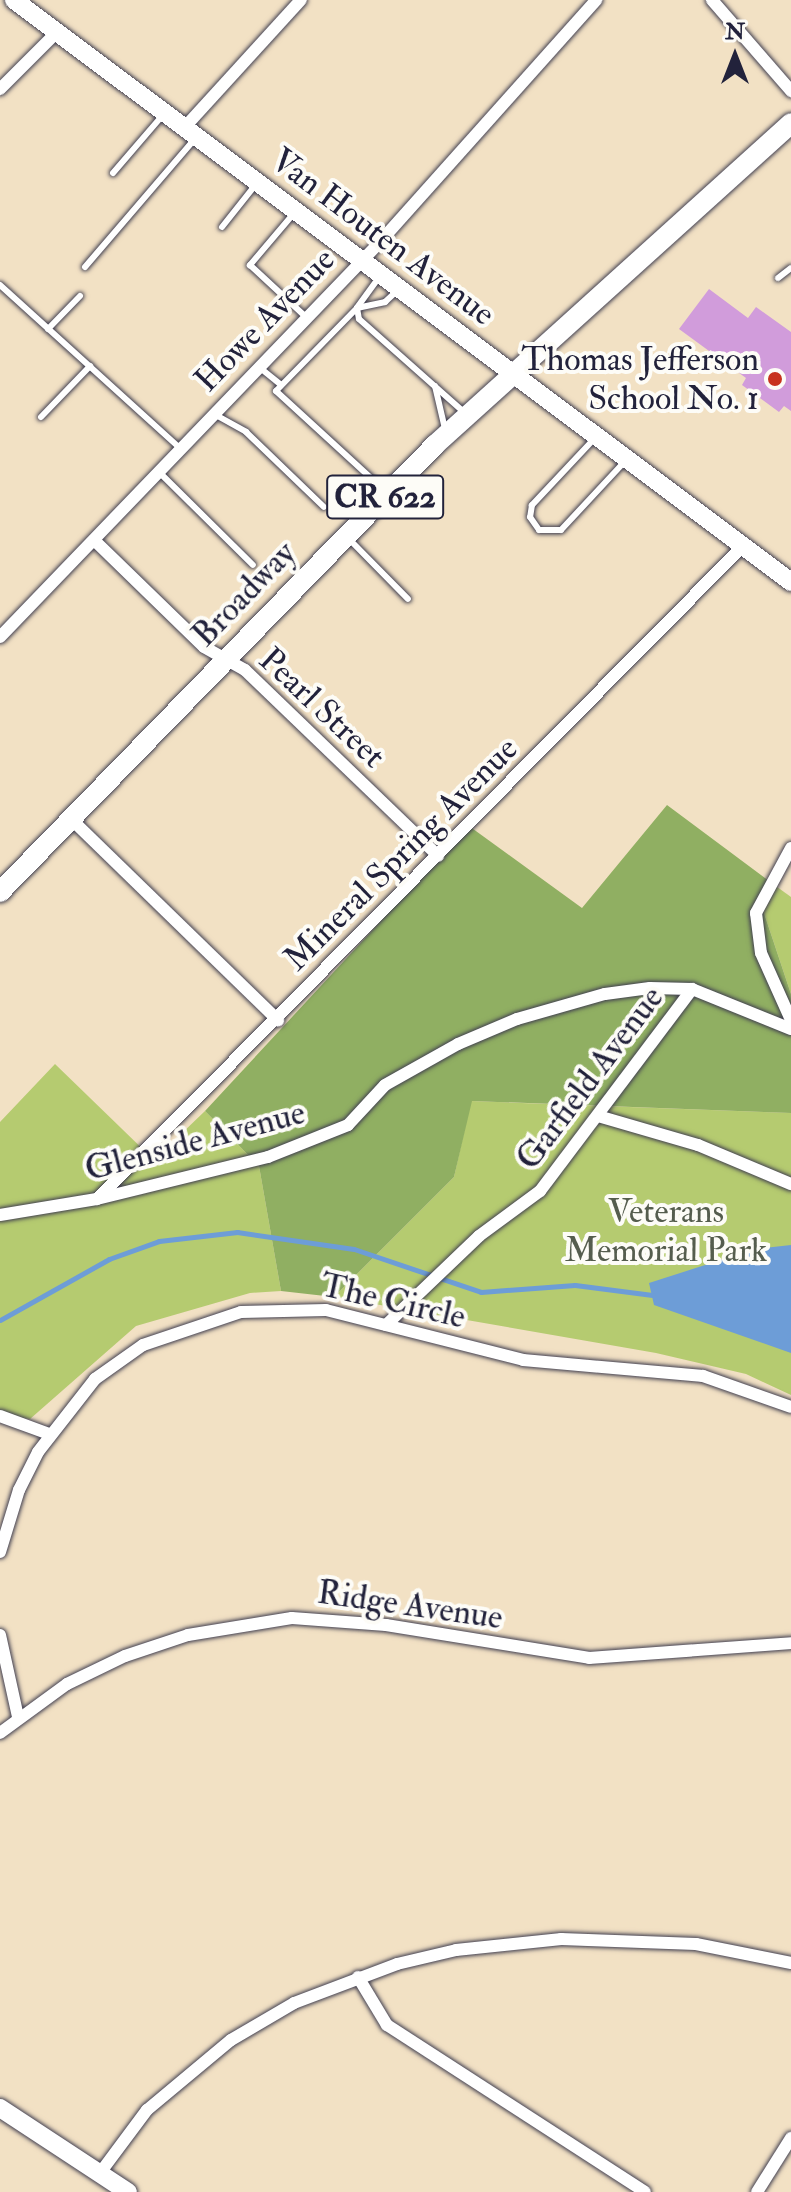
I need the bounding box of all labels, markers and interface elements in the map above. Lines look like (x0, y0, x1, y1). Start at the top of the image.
north arrow (695, 16, 775, 96)
text: N (725, 18, 745, 46)
street label: Van Houten Avenue (263, 140, 503, 334)
street label: Howe Avenue (186, 240, 344, 400)
place label: Thomas Jefferson School No. 1 (521, 339, 759, 418)
marker: Thomas Jefferson School No. 1 (766, 370, 784, 388)
road number: CR 622 (325, 469, 445, 525)
street label: Broadway (184, 533, 304, 655)
street label: Pearl Street (250, 639, 394, 777)
street label: Mineral Spring Avenue (276, 729, 526, 979)
street label: Garfield Avenue (508, 978, 672, 1178)
street label: Glenside Avenue (81, 1092, 309, 1190)
park label: Veterans Memorial Park (565, 1191, 767, 1270)
street label: The Circle (317, 1265, 469, 1337)
street label: Ridge Avenue (315, 1572, 505, 1638)

